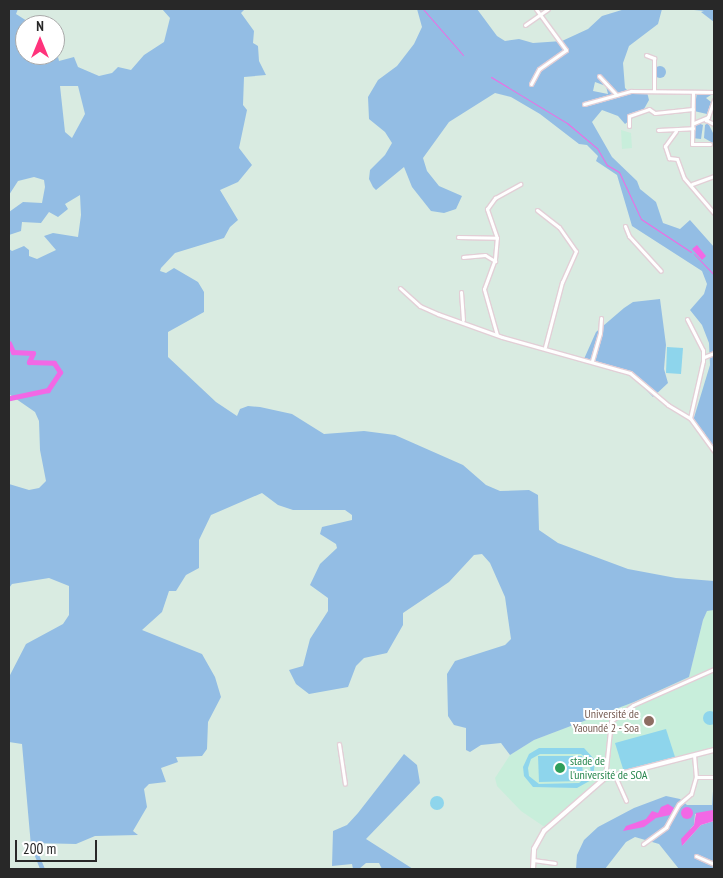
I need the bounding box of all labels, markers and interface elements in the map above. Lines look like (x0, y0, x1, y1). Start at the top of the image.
north arrow (15, 15, 65, 65)
text: N (36, 17, 44, 35)
place label: Université de Yaoundé 2 - Soa (572, 707, 639, 735)
marker: Université de Yaoundé 2 - Soa (643, 715, 655, 727)
place label: stade de l'université de SOA (570, 754, 648, 782)
marker: stade de l'université de SOA (554, 762, 566, 774)
scale bar (18, 830, 100, 862)
text: 200 m (23, 839, 56, 858)

